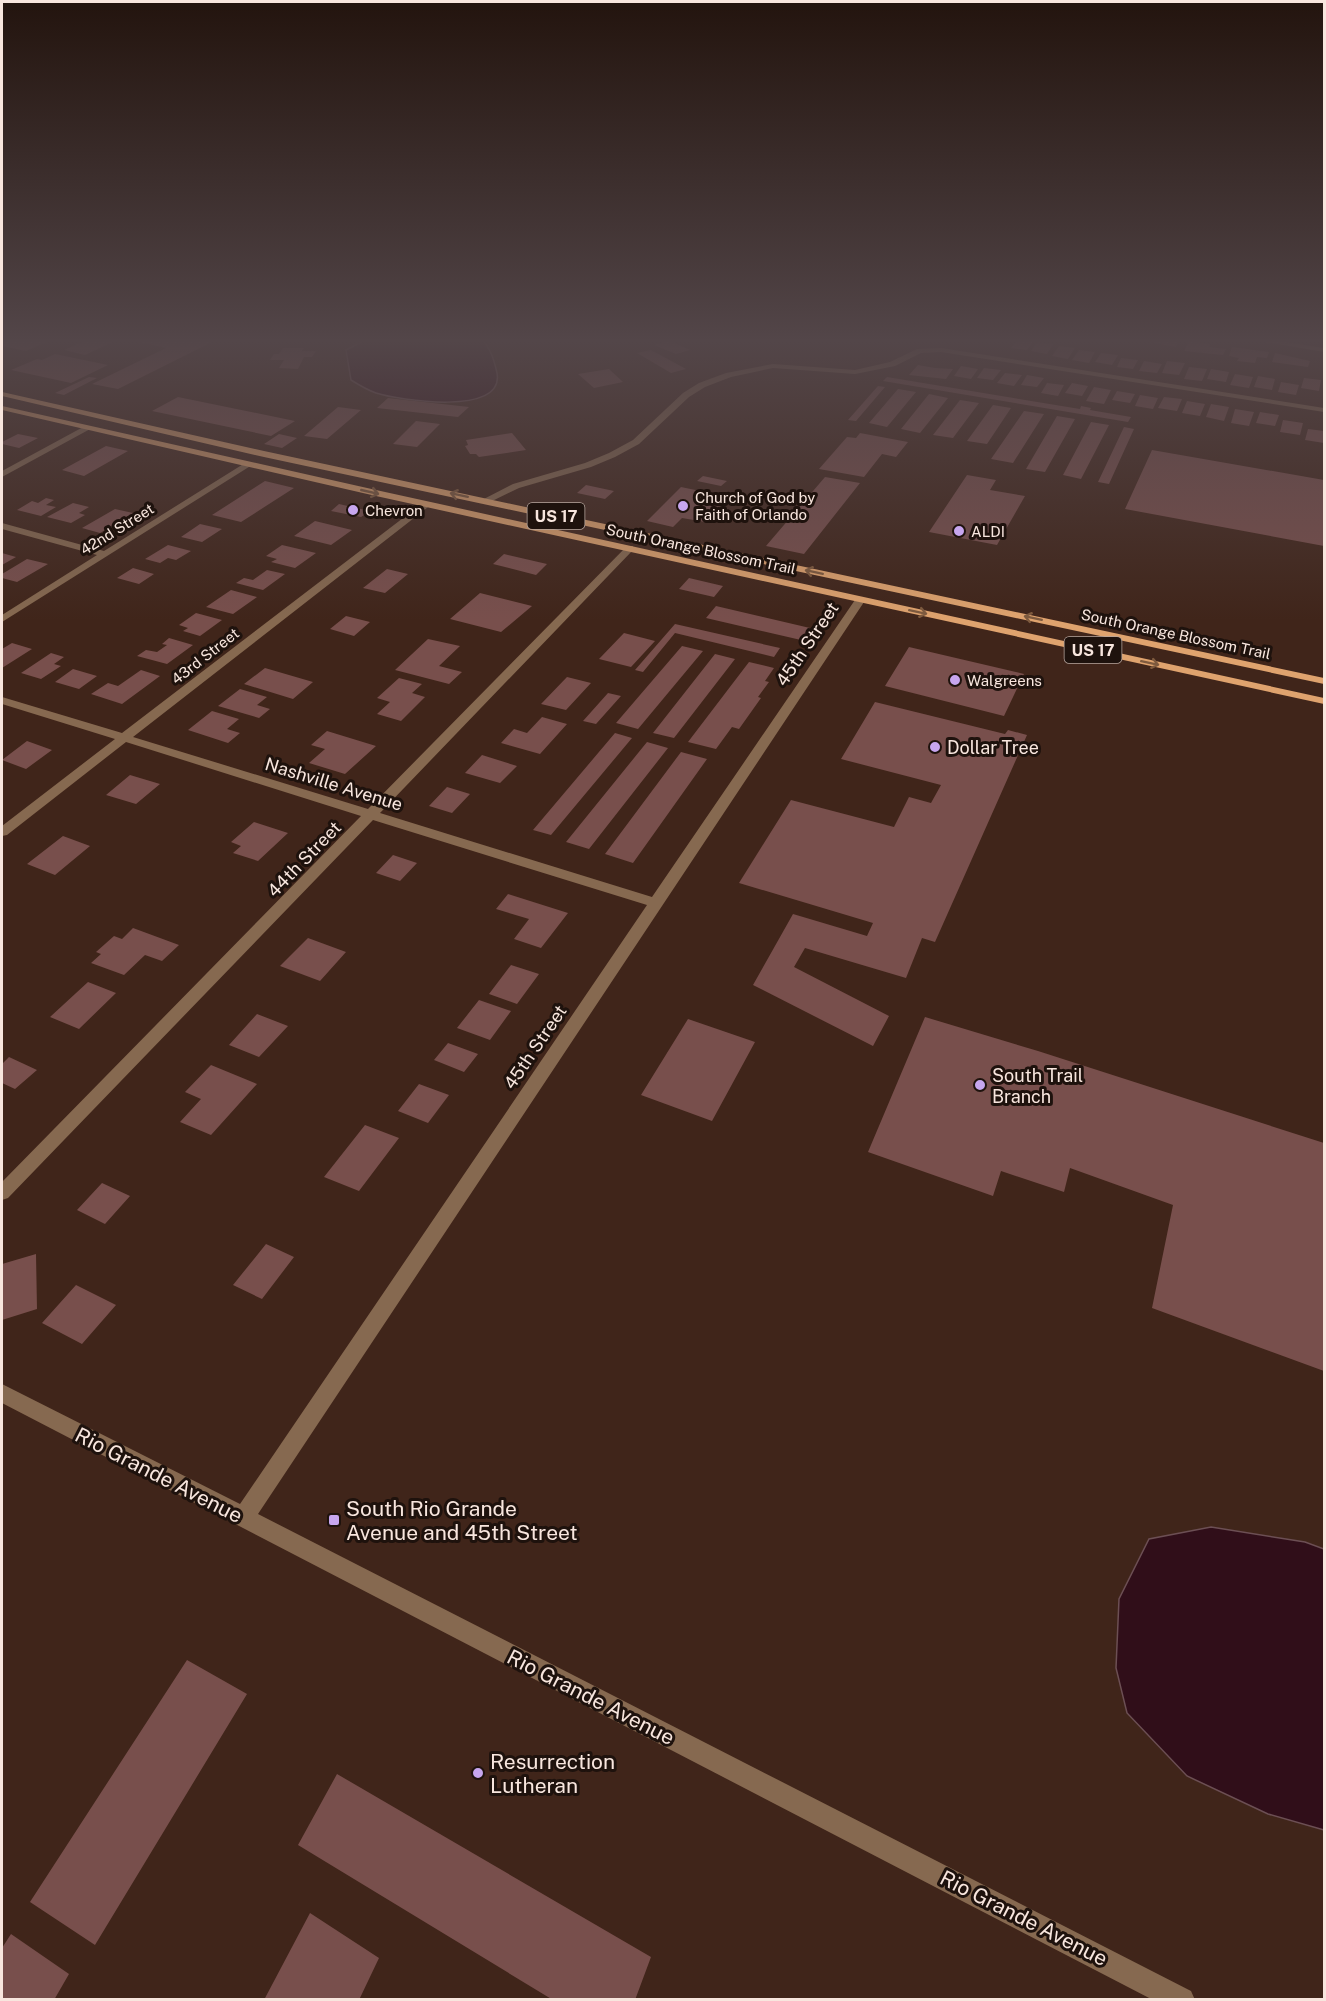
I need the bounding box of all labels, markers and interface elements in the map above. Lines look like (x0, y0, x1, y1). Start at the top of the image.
one-way arrow (360, 487, 379, 498)
one-way arrow (450, 489, 469, 500)
place label: Church of God by Faith of Orlando (695, 489, 815, 523)
marker: Church of God by Faith of Orlando (676, 499, 690, 513)
street label: 42nd Street (77, 500, 157, 558)
place label: Chevron (365, 502, 423, 519)
marker: Chevron (346, 503, 360, 517)
road number: US 17 (528, 503, 584, 529)
street label: South Orange Blossom Trail (605, 521, 797, 577)
place label: ALDI (971, 523, 1005, 540)
marker: ALDI (952, 524, 966, 538)
one-way arrow (805, 565, 824, 577)
street label: 45th Street (771, 598, 843, 690)
one-way arrow (909, 606, 928, 618)
street label: South Orange Blossom Trail (1080, 606, 1272, 662)
one-way arrow (1023, 612, 1042, 624)
street label: 43rd Street (168, 624, 242, 688)
road number: US 17 (1064, 637, 1122, 663)
one-way arrow (1139, 658, 1159, 669)
place label: Walgreens (967, 672, 1042, 689)
marker: Walgreens (948, 673, 962, 687)
place label: Dollar Tree (947, 737, 1039, 758)
marker: Dollar Tree (928, 740, 942, 754)
street label: Nashville Avenue (263, 753, 405, 815)
street label: 44th Street (263, 817, 345, 901)
street label: 45th Street (499, 1001, 571, 1093)
place label: South Trail Branch (992, 1065, 1083, 1107)
marker: South Trail Branch (973, 1078, 987, 1092)
street label: Rio Grande Avenue (71, 1422, 247, 1528)
place label: South Rio Grande Avenue and 45th Street (346, 1496, 578, 1545)
marker: South Rio Grande Avenue and 45th Street (327, 1513, 341, 1527)
street label: Rio Grande Avenue (503, 1644, 679, 1750)
place label: Resurrection Lutheran (490, 1749, 615, 1798)
marker: Resurrection Lutheran (471, 1766, 485, 1780)
street label: Rio Grande Avenue (936, 1865, 1112, 1971)

